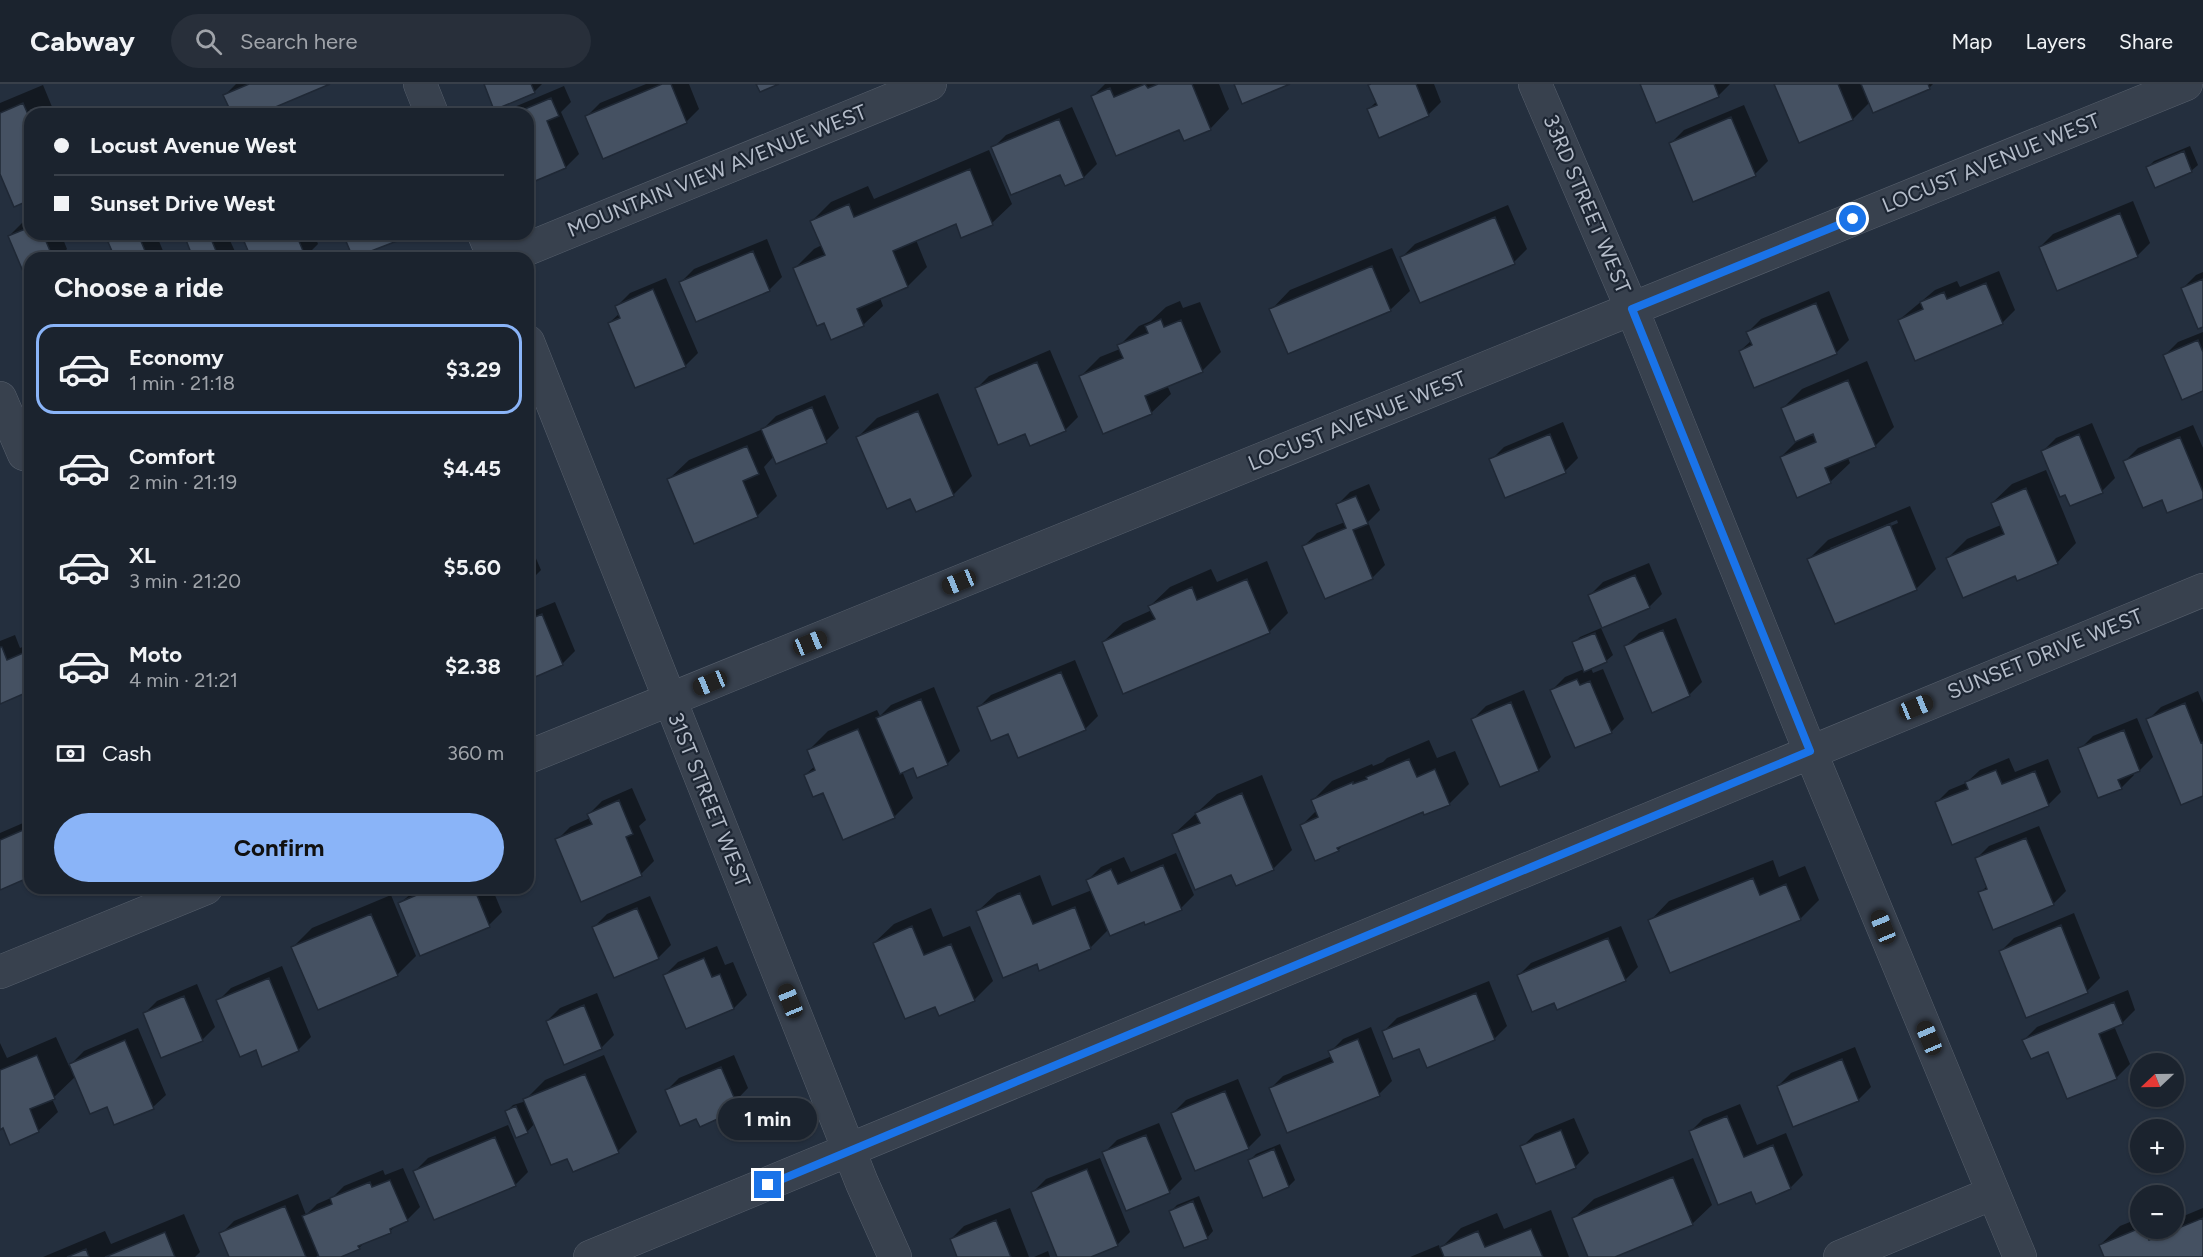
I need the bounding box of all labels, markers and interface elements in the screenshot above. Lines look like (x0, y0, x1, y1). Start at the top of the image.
search box (171, 14, 591, 68)
text: Cabway (30, 24, 135, 58)
icon: search (192, 25, 225, 58)
text: Search here (240, 28, 357, 55)
text: Map (1952, 29, 1992, 54)
text: Layers (2025, 29, 2086, 54)
text: Share (2119, 29, 2173, 54)
street label: MOUNTAIN VIEW AVENUE WEST (563, 99, 871, 242)
street label: LOCUST AVENUE WEST (1878, 107, 2104, 218)
street label: 33RD STREET WEST (1538, 111, 1637, 297)
text: Locust Avenue West (90, 132, 297, 159)
text: Sunset Drive West (90, 190, 276, 217)
route start (1839, 205, 1866, 232)
text: Choose a ride (54, 271, 223, 304)
icon: car (57, 342, 111, 396)
text: Economy (129, 344, 224, 371)
text: $3.29 (446, 356, 501, 383)
street label: LOCUST AVENUE WEST (1244, 365, 1470, 476)
text: 1 min · 21:18 (129, 371, 235, 395)
icon: car (57, 441, 111, 495)
text: Comfort (129, 443, 215, 470)
text: $4.45 (443, 455, 501, 482)
text: 2 min · 21:19 (129, 470, 237, 494)
icon: car (57, 540, 111, 594)
text: XL (129, 542, 156, 569)
text: $5.60 (444, 554, 501, 581)
car (939, 567, 979, 597)
text: 3 min · 21:20 (129, 569, 241, 593)
street label: SUNSET DRIVE WEST (1943, 603, 2147, 704)
car (790, 628, 830, 658)
icon: car (57, 639, 111, 693)
text: Moto (129, 641, 182, 668)
text: $2.38 (445, 653, 501, 680)
text: 4 min · 21:21 (129, 668, 238, 692)
car (690, 668, 730, 698)
car (1896, 692, 1936, 722)
street label: 31ST STREET WEST (663, 709, 756, 891)
icon: cash (54, 737, 87, 770)
text: Cash (102, 740, 152, 767)
text: 360 m (447, 741, 504, 765)
button: Confirm (54, 813, 504, 882)
car (1868, 907, 1898, 947)
car (775, 981, 805, 1021)
car (1914, 1018, 1944, 1058)
north arrow (2130, 1053, 2184, 1107)
map controls (2130, 1053, 2184, 1239)
callout: 1 min (718, 1098, 818, 1140)
text: 1 min (744, 1107, 791, 1131)
button: + (2130, 1119, 2184, 1173)
route end (754, 1171, 781, 1198)
button: − (2130, 1185, 2184, 1239)

